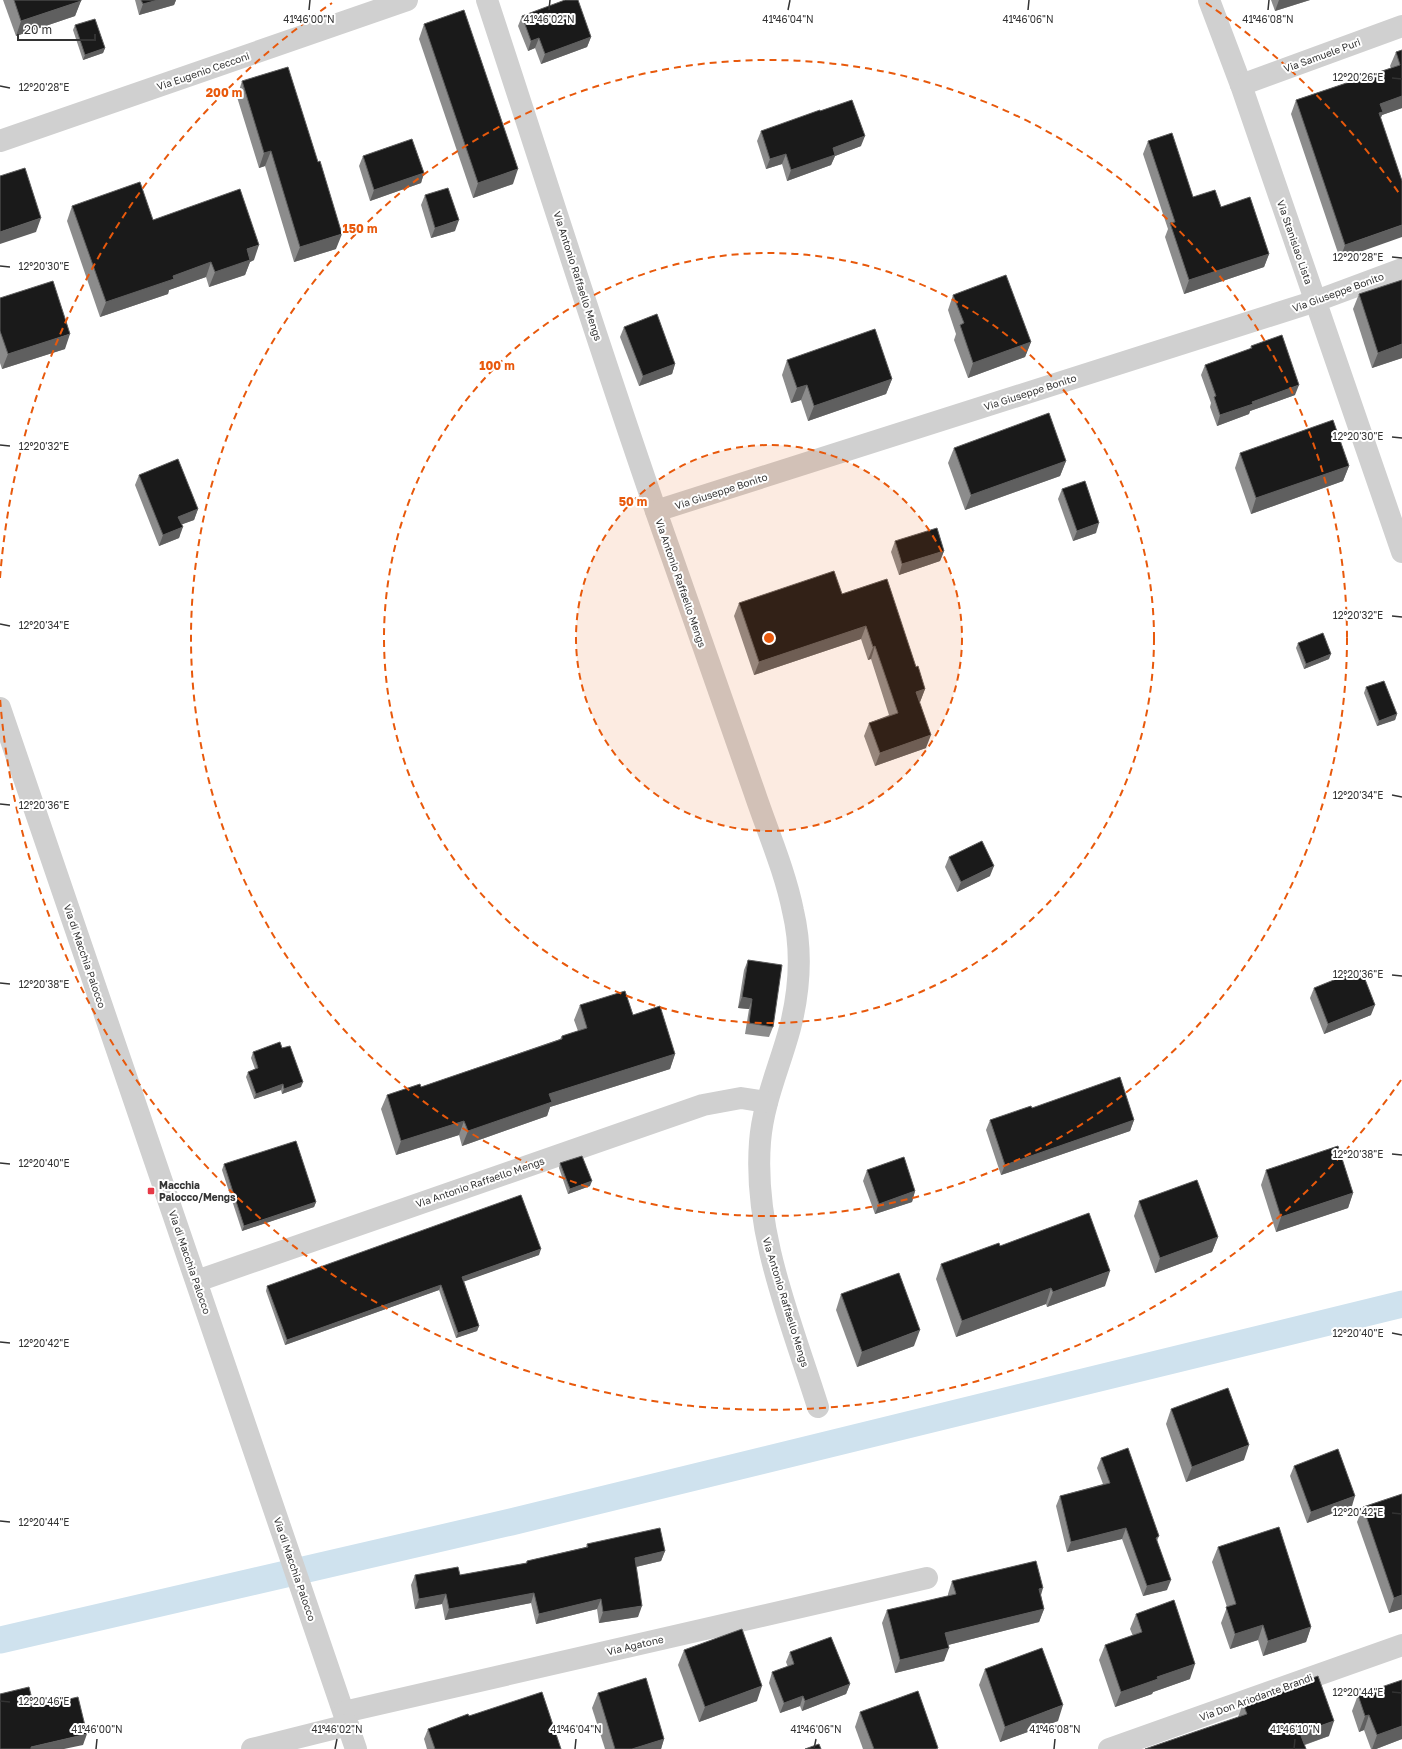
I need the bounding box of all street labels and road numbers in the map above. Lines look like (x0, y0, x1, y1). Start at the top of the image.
street label: Via Samuele Puri (1282, 36, 1362, 74)
street label: Via Eugenio Cecconi (155, 49, 251, 93)
street label: Via Stanislao Lista (1275, 198, 1315, 286)
street label: Via Antonio Raffaello Mengs (551, 210, 605, 342)
street label: Via Giuseppe Bonito (1291, 270, 1385, 314)
street label: Via Giuseppe Bonito (982, 371, 1078, 413)
street label: Via Giuseppe Bonito (673, 470, 769, 512)
street label: Via Antonio Raffaello Mengs (653, 517, 709, 649)
street label: Via di Macchia Palocco (62, 902, 108, 1010)
street label: Via Antonio Raffaello Mengs (414, 1154, 546, 1210)
street label: Via di Macchia Palocco (167, 1208, 213, 1316)
street label: Via Antonio Raffaello Mengs (760, 1235, 812, 1369)
street label: Via di Macchia Palocco (272, 1515, 318, 1623)
street label: Via Agatone (606, 1633, 665, 1657)
street label: Via Don Ariodante Brandi (1198, 1671, 1314, 1723)

